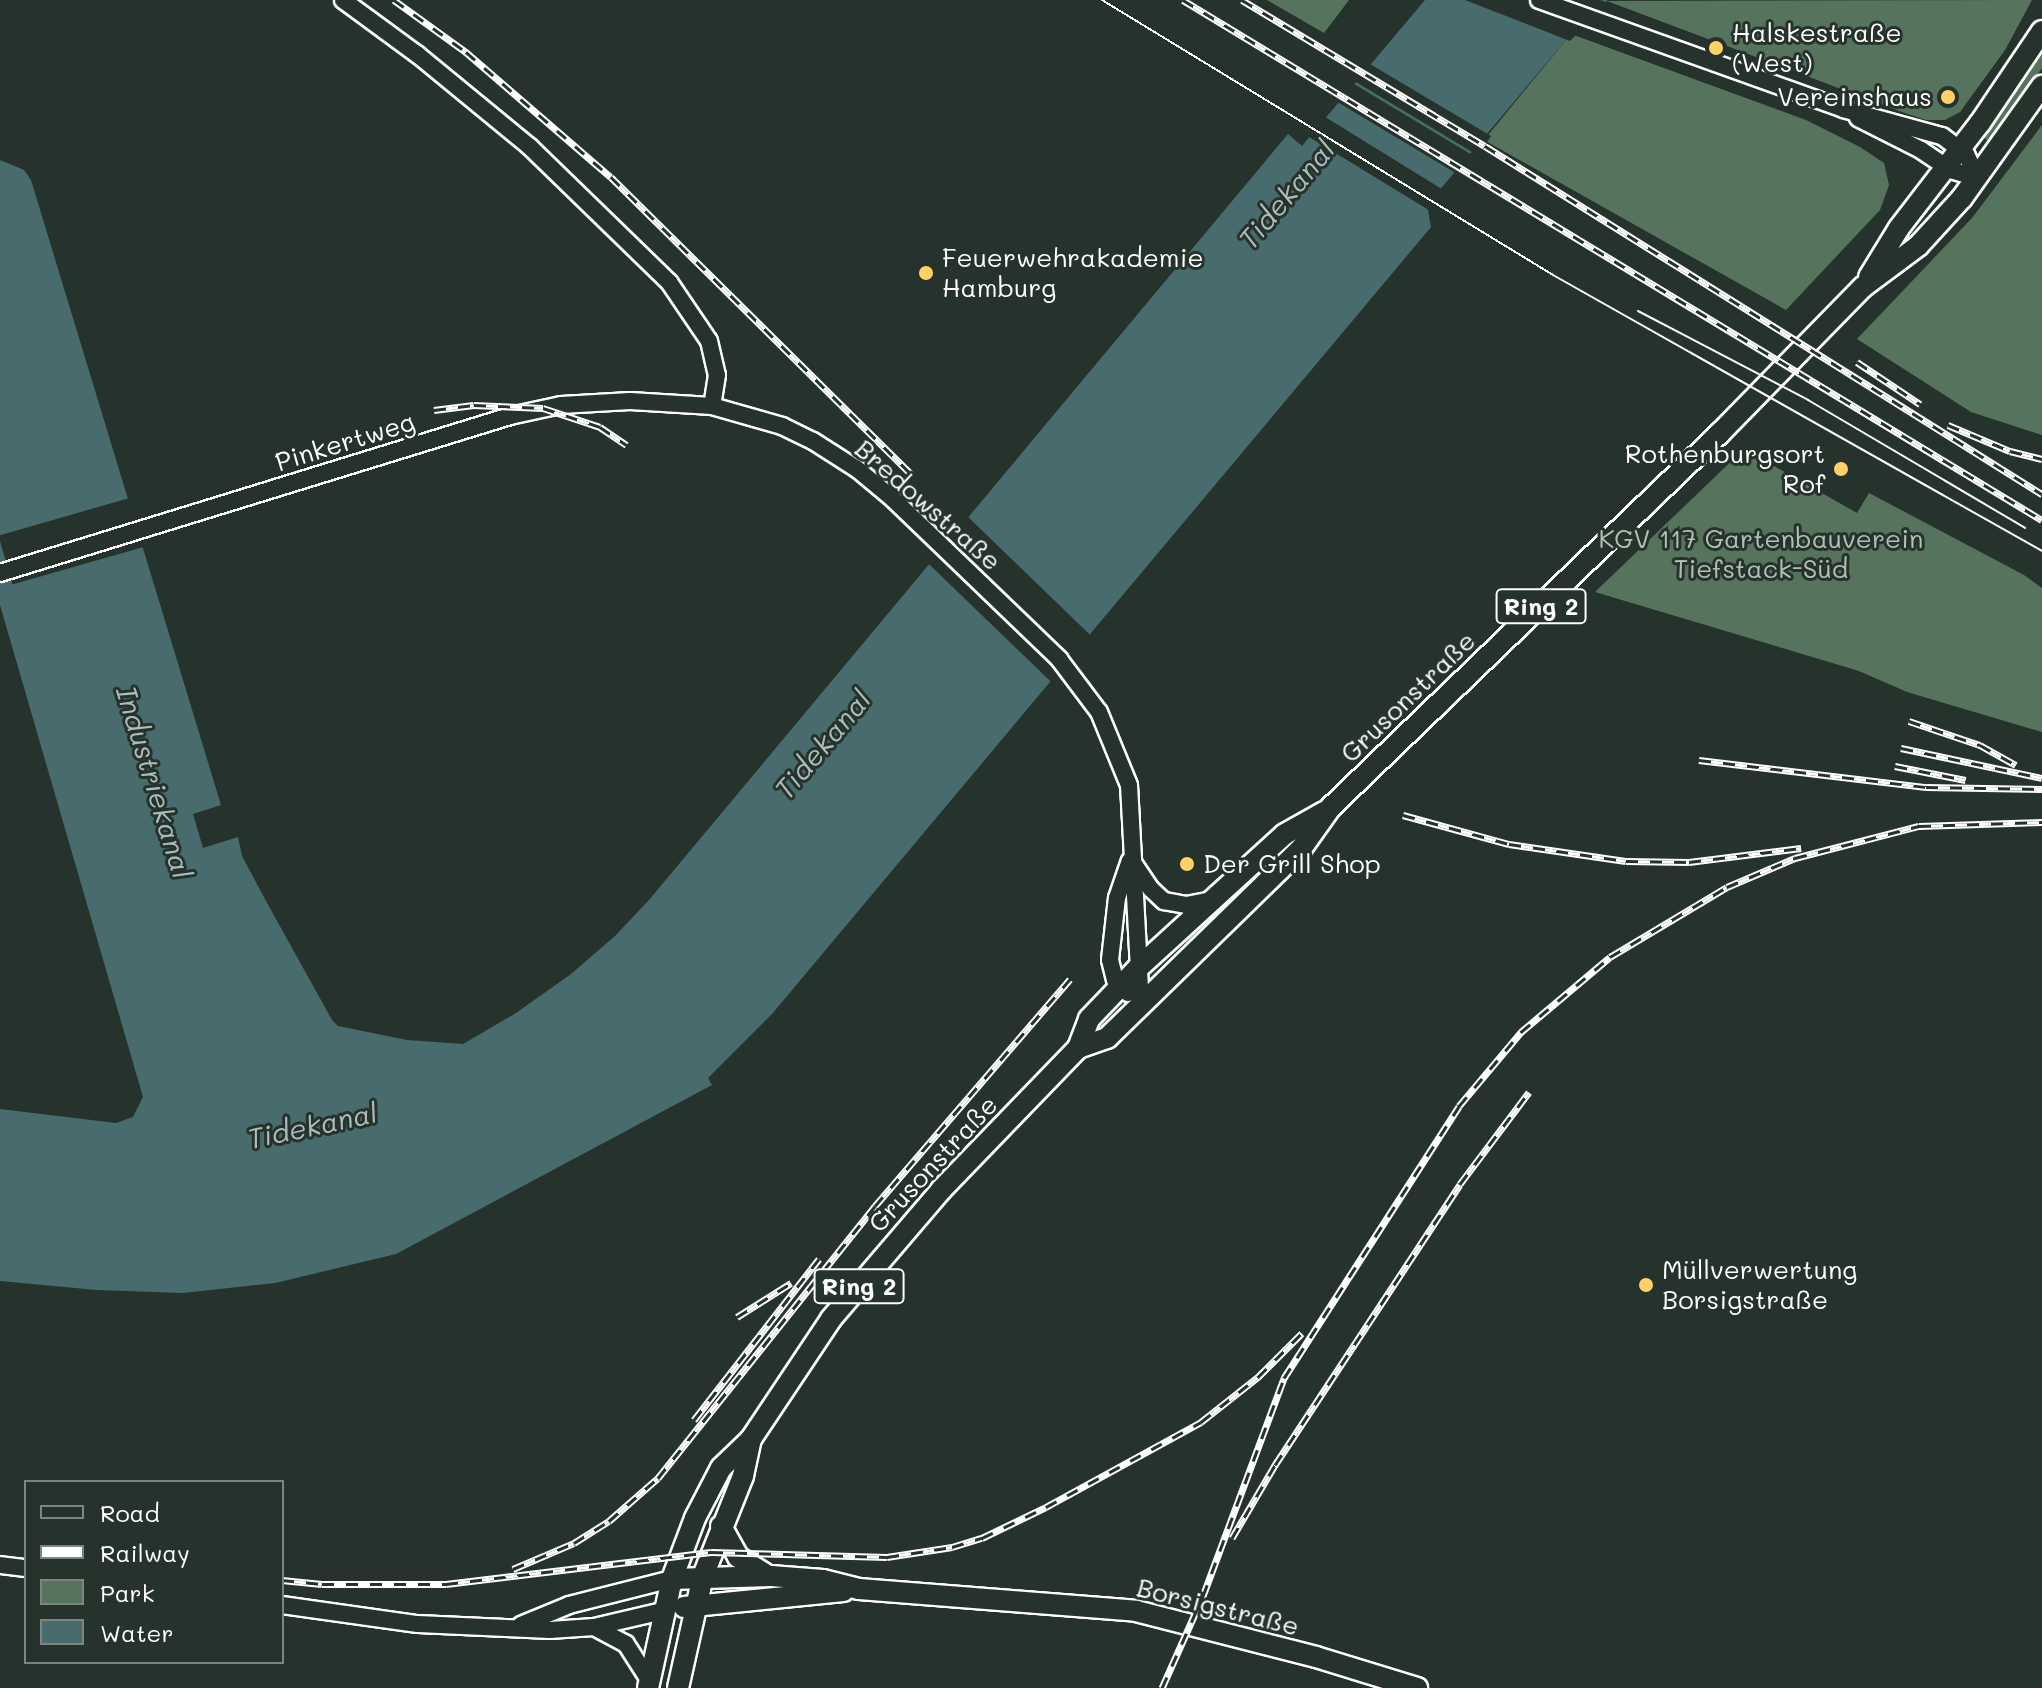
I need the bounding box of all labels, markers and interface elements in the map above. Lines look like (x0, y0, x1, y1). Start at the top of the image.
place label: Halskestraße (West) (1732, 17, 1902, 78)
marker: Halskestraße (West) (1707, 39, 1725, 57)
place label: Vereinshaus (1777, 81, 1932, 113)
marker: Vereinshaus (1939, 88, 1957, 106)
water label: Tidekanal (1231, 133, 1341, 255)
place label: Feuerwehrakademie Hamburg (942, 242, 1204, 304)
marker: Feuerwehrakademie Hamburg (917, 264, 935, 282)
street label: Pinkertweg (272, 406, 418, 478)
street label: Bredowstraße (849, 433, 1007, 577)
place label: Rothenburgsort Rof (1625, 438, 1825, 500)
marker: Rothenburgsort Rof (1832, 460, 1850, 478)
park label: KGV 117 Gartenbauverein Tiefstack-Süd (1599, 523, 1923, 584)
road number: Ring 2 (1495, 586, 1587, 626)
street label: Grusonstraße (1334, 625, 1482, 769)
water label: Industriekanal (110, 682, 200, 882)
water label: Tidekanal (767, 683, 877, 805)
place label: Der Grill Shop (1203, 848, 1381, 880)
marker: Der Grill Shop (1178, 855, 1196, 873)
street label: Grusonstraße (862, 1089, 1004, 1239)
water label: Tidekanal (244, 1095, 380, 1155)
place label: Müllverwertung Borsigstraße (1662, 1254, 1857, 1316)
road number: Ring 2 (813, 1266, 905, 1306)
marker: Müllverwertung Borsigstraße (1637, 1276, 1655, 1294)
legend (24, 1480, 284, 1664)
text: Road (100, 1497, 160, 1528)
text: Railway (100, 1537, 190, 1568)
street label: Borsigstraße (1134, 1572, 1302, 1642)
text: Park (100, 1577, 154, 1608)
text: Water (100, 1617, 174, 1648)

